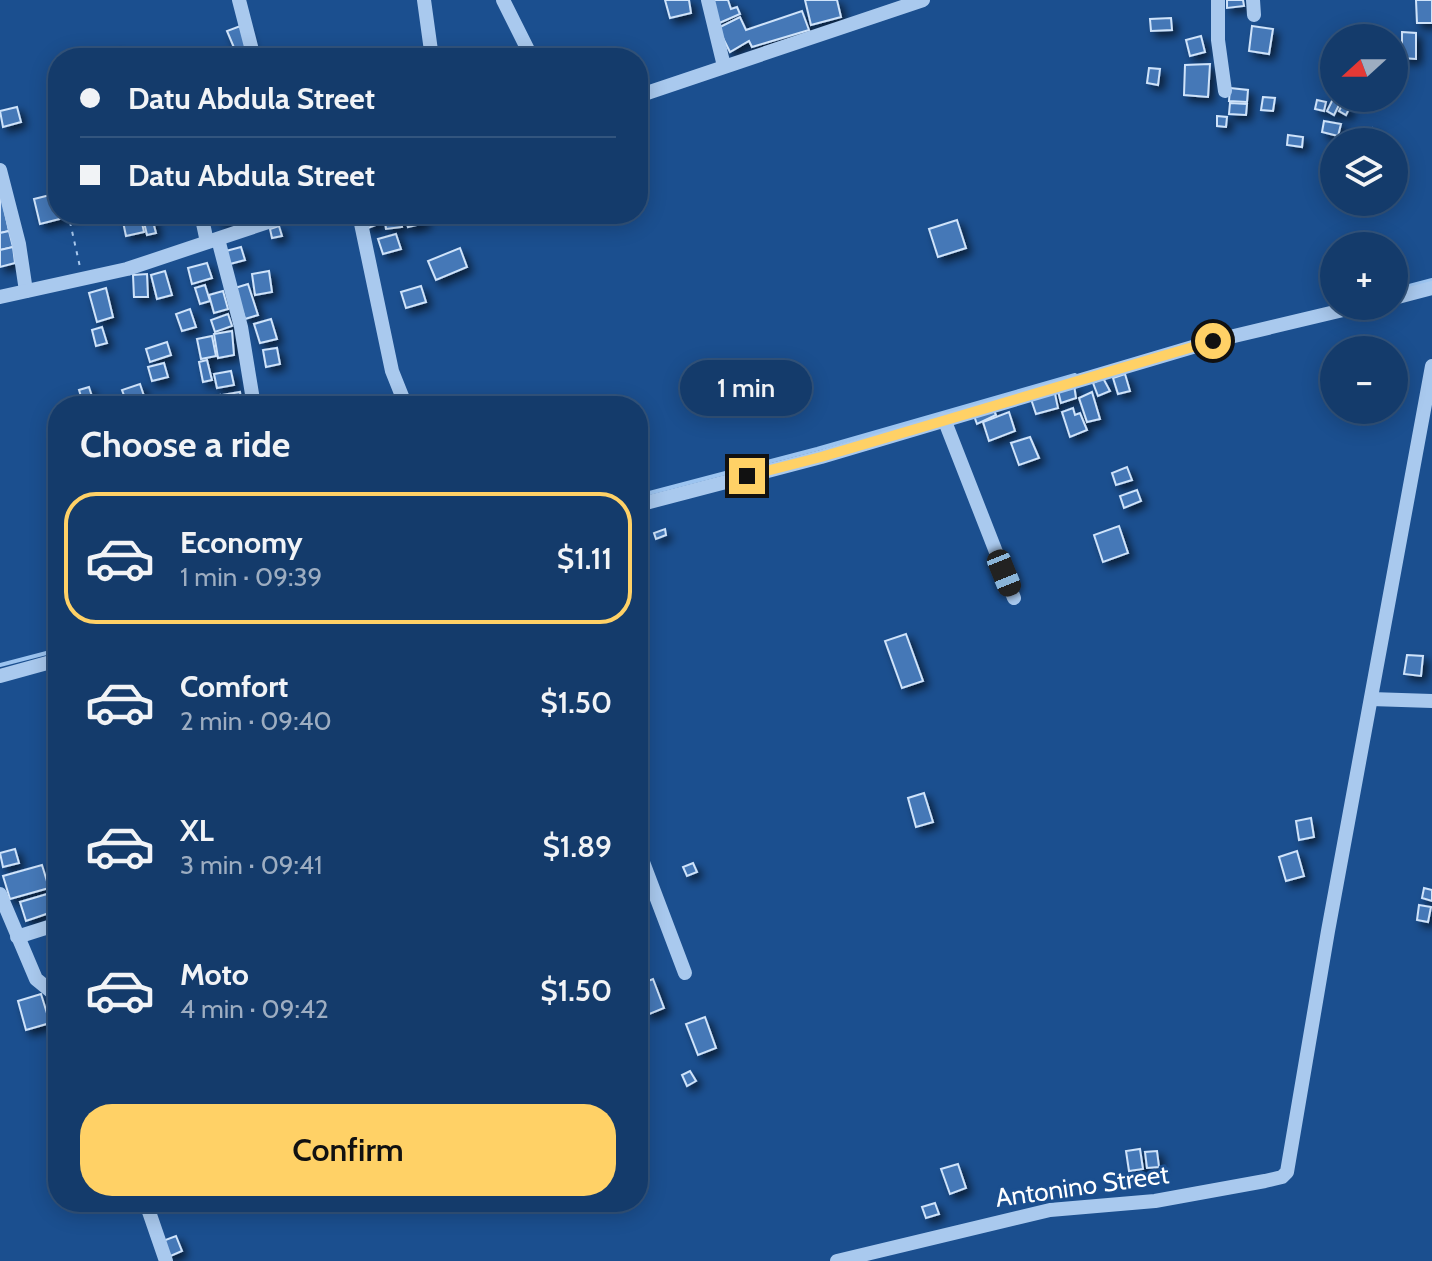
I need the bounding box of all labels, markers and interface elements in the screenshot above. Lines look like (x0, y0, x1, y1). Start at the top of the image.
north arrow (1320, 24, 1408, 112)
map controls (1320, 24, 1408, 424)
text: Datu Abdula Street (128, 80, 375, 117)
button: layers (1320, 128, 1408, 216)
text: Datu Abdula Street (128, 157, 375, 194)
button: + (1320, 232, 1408, 320)
route start (1195, 323, 1231, 359)
button: − (1320, 336, 1408, 424)
callout: 1 min (681, 360, 813, 416)
text: 1 min (717, 372, 775, 404)
text: Choose a ride (80, 422, 290, 466)
route end (729, 458, 765, 494)
icon: car (84, 522, 156, 594)
text: Economy (180, 524, 303, 561)
text: $1.11 (557, 540, 612, 577)
car (984, 546, 1024, 600)
text: 1 min · 09:39 (180, 561, 322, 593)
icon: car (84, 666, 156, 738)
text: Comfort (180, 668, 288, 705)
text: $1.50 (540, 684, 612, 721)
text: 2 min · 09:40 (180, 705, 332, 737)
icon: car (84, 810, 156, 882)
text: XL (180, 812, 214, 849)
text: $1.89 (542, 828, 612, 865)
text: 3 min · 09:41 (180, 849, 322, 881)
icon: car (84, 954, 156, 1026)
text: Moto (180, 956, 249, 993)
text: $1.50 (540, 972, 612, 1009)
text: 4 min · 09:42 (180, 993, 329, 1025)
button: Confirm (80, 1104, 616, 1196)
street label: Antonino Street (993, 1158, 1171, 1214)

